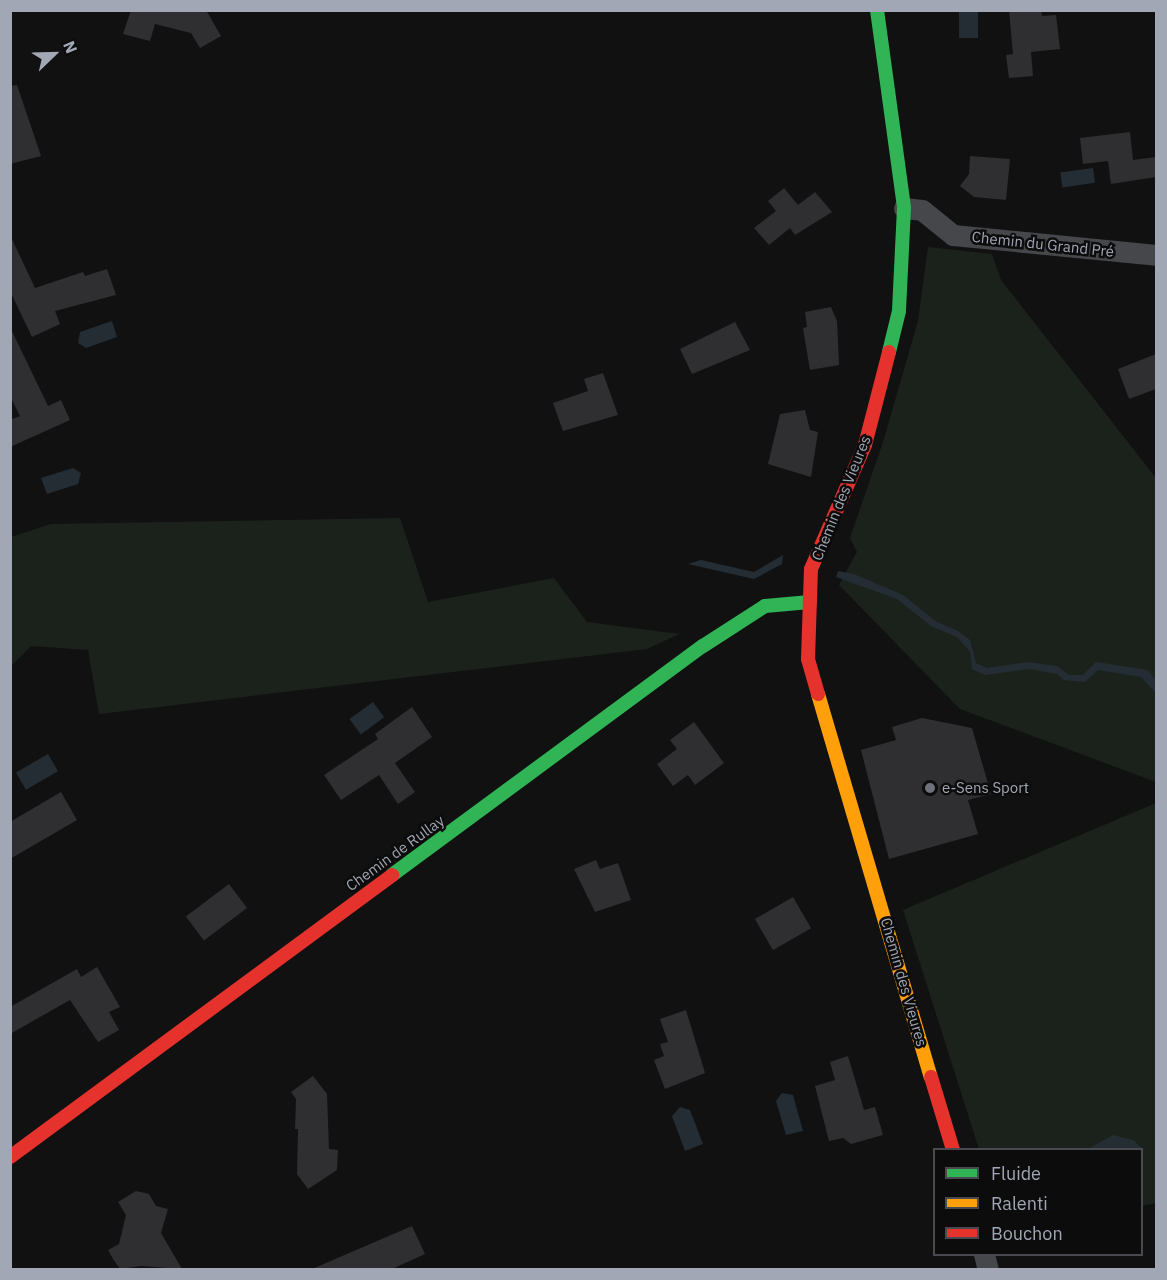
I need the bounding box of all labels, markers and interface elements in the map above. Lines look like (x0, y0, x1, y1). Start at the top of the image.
north arrow (24, 24, 84, 84)
text: N (59, 38, 82, 56)
street label: Chemin du Grand Pré (971, 228, 1115, 260)
street label: Chemin des Vieures (808, 433, 874, 563)
place label: e-Sens Sport (942, 779, 1029, 797)
marker: e-Sens Sport (923, 781, 937, 795)
street label: Chemin de Rullay (342, 811, 448, 895)
street label: Chemin des Vieures (877, 915, 931, 1049)
legend (933, 1148, 1143, 1256)
text: Fluide (991, 1162, 1041, 1185)
text: Ralenti (991, 1192, 1048, 1215)
text: Bouchon (991, 1222, 1063, 1245)

